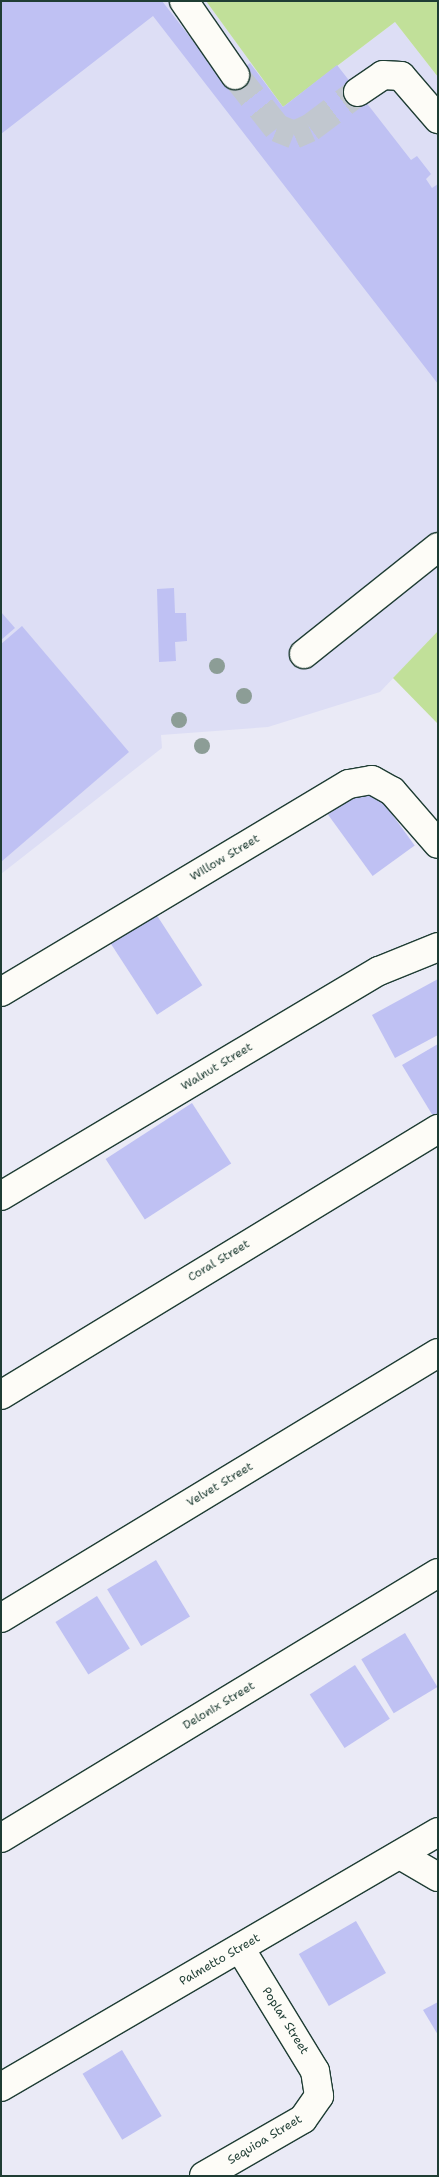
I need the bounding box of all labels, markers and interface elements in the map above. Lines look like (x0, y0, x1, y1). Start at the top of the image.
street label: Willow Street (188, 832, 262, 884)
street label: Walnut Street (179, 1040, 255, 1094)
street label: Coral Street (185, 1237, 253, 1285)
street label: Velvet Street (184, 1460, 256, 1510)
street label: Delonix Street (180, 1679, 258, 1733)
street label: Palmetto Street (177, 1931, 263, 1989)
street label: Poplar Street (259, 1985, 311, 2057)
street label: Sequioa Street (225, 2112, 305, 2168)

